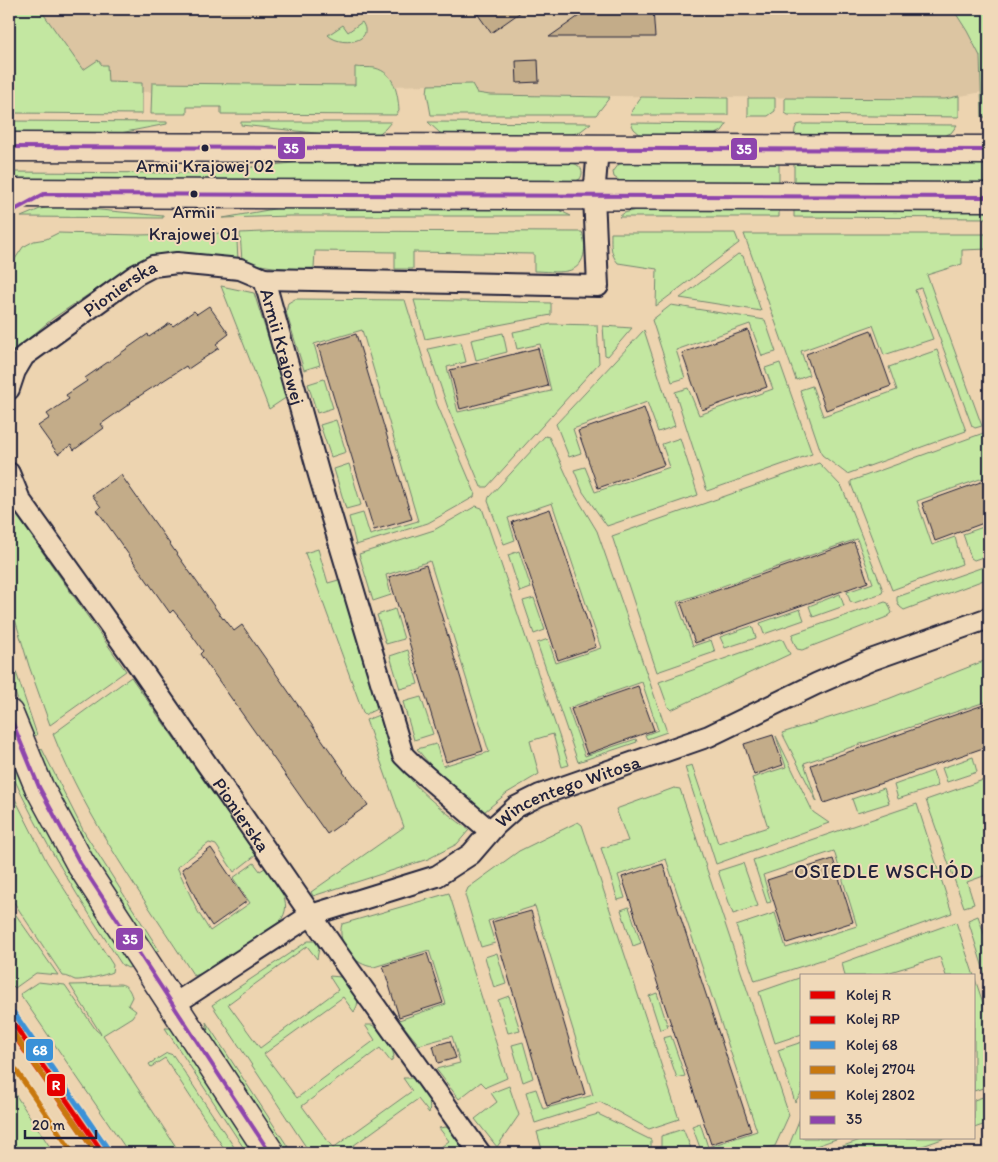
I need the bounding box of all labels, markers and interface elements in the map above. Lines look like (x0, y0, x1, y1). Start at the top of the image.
line badge: 35 (277, 136, 306, 160)
line badge: 35 (730, 137, 758, 161)
text: 35 (284, 140, 299, 157)
text: 35 (737, 141, 752, 158)
marker: Armii Krajowej 02 (200, 143, 210, 153)
place label: Armii Krajowej 02 (136, 155, 274, 177)
marker: Armii Krajowej 01 (189, 189, 199, 199)
place label: Armii Krajowej 01 (149, 201, 239, 245)
street label: Pionierska (78, 255, 161, 321)
street label: Armii Krajowej (256, 286, 310, 407)
street label: Wincentego Witosa (490, 749, 643, 832)
street label: Pionierska (208, 773, 275, 856)
district label: OSIEDLE WSCHÓD (794, 859, 974, 883)
line badge: 35 (115, 927, 144, 951)
text: 35 (123, 931, 138, 948)
legend (800, 974, 976, 1140)
text: Kolej R (846, 986, 892, 1004)
text: Kolej RP (846, 1010, 900, 1028)
text: Kolej 68 (846, 1036, 898, 1054)
line badge: 68 (25, 1038, 54, 1062)
text: 68 (32, 1042, 48, 1059)
text: Kolej 2704 (846, 1060, 915, 1078)
line badge: R (46, 1073, 66, 1097)
text: R (52, 1077, 61, 1094)
text: Kolej 2802 (846, 1086, 915, 1104)
scale bar (25, 1107, 96, 1139)
text: 35 (846, 1110, 862, 1128)
text: 20 m (32, 1116, 66, 1134)

